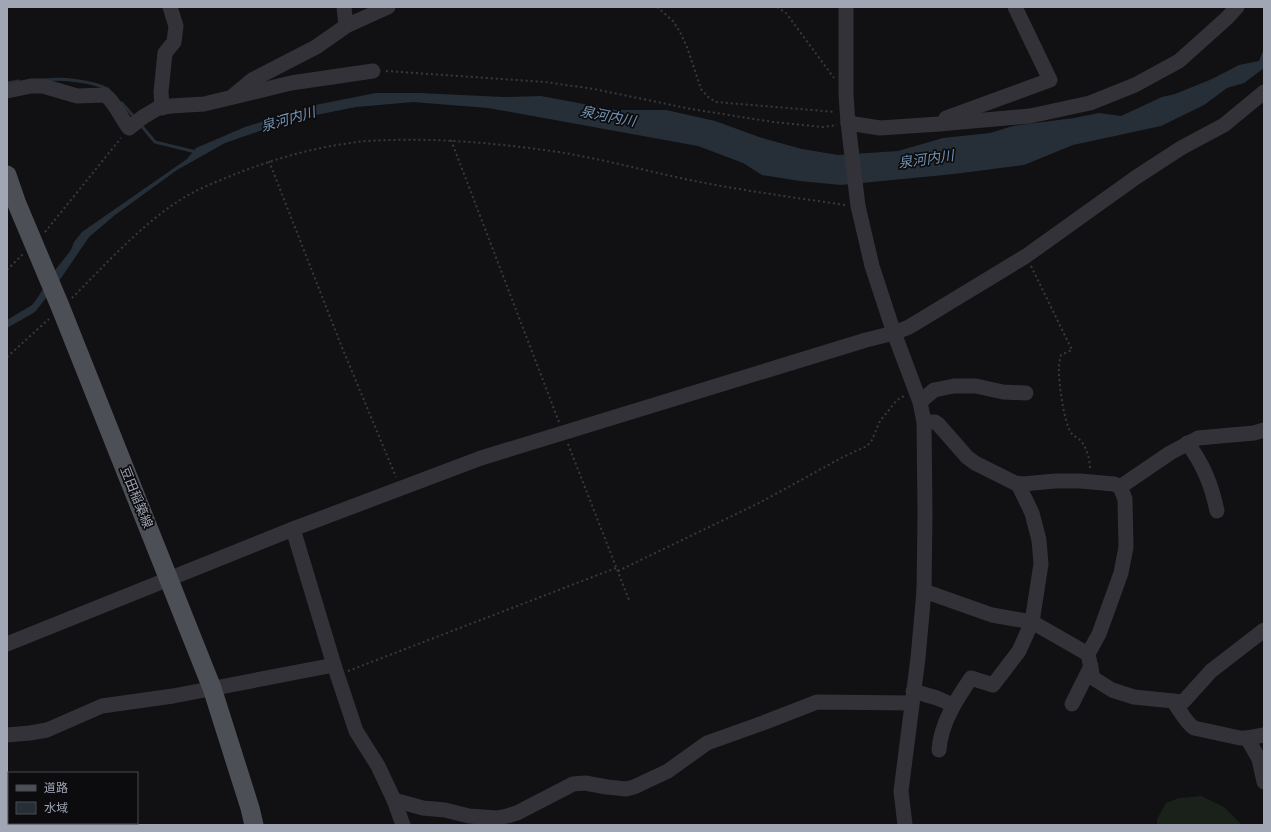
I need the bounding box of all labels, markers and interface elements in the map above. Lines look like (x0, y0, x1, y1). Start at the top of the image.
water label: 泉河内川 (259, 103, 319, 135)
water label: 泉河内川 (579, 103, 639, 131)
water label: 泉河内川 (897, 147, 957, 172)
street label: 豆田稲築線 (117, 464, 156, 530)
legend (8, 772, 138, 824)
text: 道路 (44, 781, 68, 795)
text: 水域 (44, 801, 68, 815)

